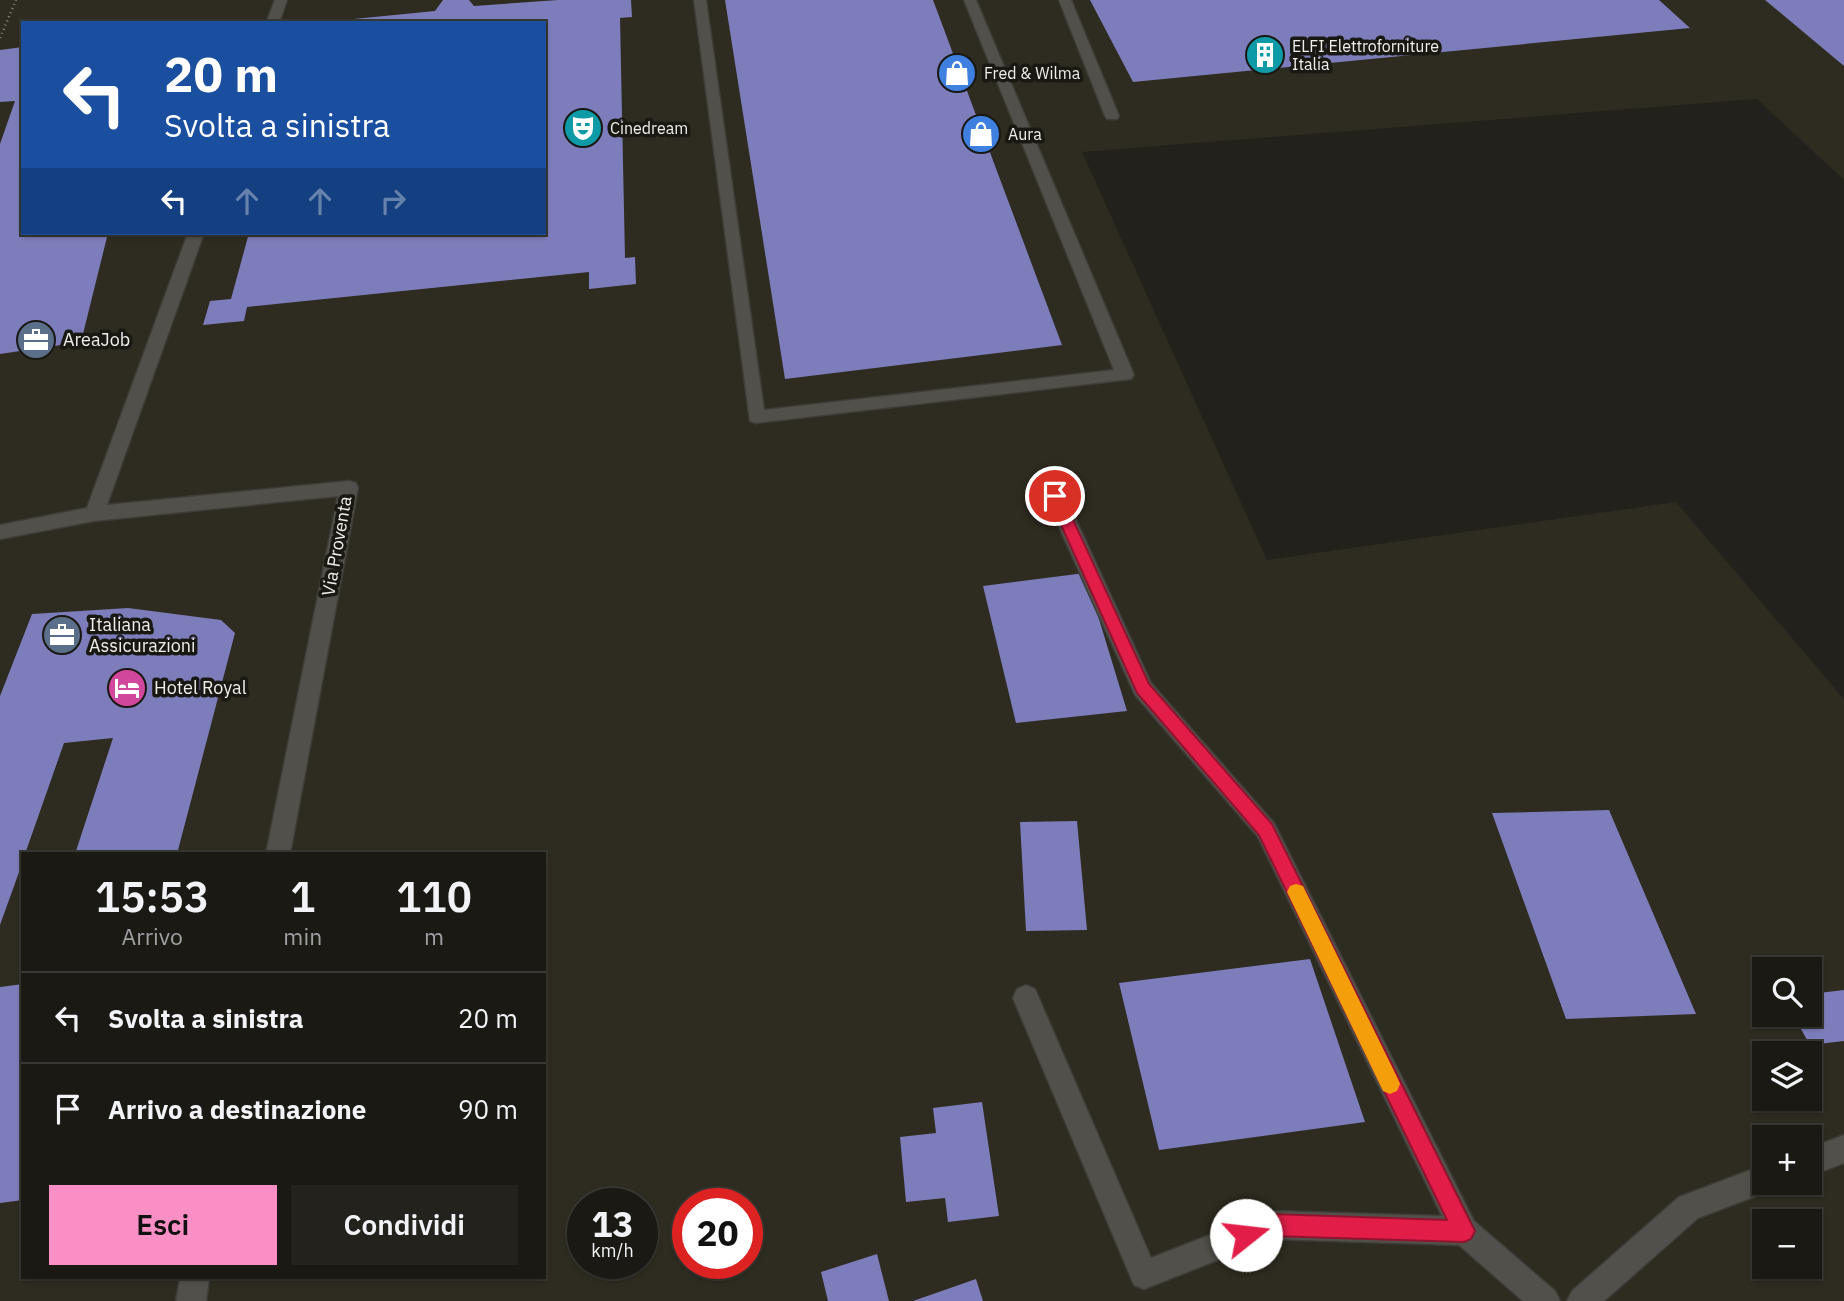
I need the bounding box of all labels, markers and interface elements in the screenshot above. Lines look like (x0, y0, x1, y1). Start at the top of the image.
building icon: ELFI Elettroforniture Italia (1244, 34, 1286, 76)
place label: ELFI Elettroforniture Italia (1292, 36, 1439, 74)
text: 20 m (164, 42, 278, 105)
icon: left (49, 49, 140, 140)
shop icon: Fred & Wilma (936, 52, 978, 94)
place label: Fred & Wilma (984, 63, 1081, 83)
text: Svolta a sinistra (164, 104, 390, 146)
theatre icon: Cinedream (562, 107, 604, 149)
shop icon: Aura (960, 113, 1002, 155)
place label: Cinedream (610, 118, 688, 138)
place label: Aura (1008, 124, 1042, 144)
icon: left (155, 182, 193, 220)
icon: ahead (228, 182, 266, 220)
icon: ahead (301, 182, 339, 220)
icon: right (374, 182, 412, 220)
office icon: AreaJob (15, 319, 57, 361)
place label: AreaJob (63, 328, 130, 351)
pin (1025, 466, 1085, 526)
icon: arrive (1036, 477, 1074, 515)
street label: Via Proventa (316, 494, 357, 598)
place label: Italiana Assicurazioni (89, 613, 196, 657)
office icon: Italiana Assicurazioni (41, 614, 83, 656)
hotel icon: Hotel Royal (106, 667, 148, 709)
place label: Hotel Royal (154, 676, 247, 699)
text: 15:53 (95, 869, 209, 924)
text: 1 (290, 869, 315, 924)
text: 110 (396, 869, 472, 924)
text: Arrivo (121, 921, 183, 951)
text: min (283, 921, 322, 951)
text: m (424, 921, 444, 951)
map controls (1752, 957, 1822, 1279)
button: search (1752, 957, 1822, 1027)
icon: left (49, 999, 87, 1037)
text: Svolta a sinistra (108, 1001, 304, 1035)
text: 20 m (458, 1001, 518, 1035)
button: layers (1752, 1041, 1822, 1111)
icon: arrive (49, 1090, 87, 1128)
text: Arrivo a destinazione (108, 1092, 366, 1126)
text: 90 m (458, 1092, 518, 1126)
button: + (1752, 1125, 1822, 1195)
button: Esci (49, 1185, 277, 1265)
button: Condividi (291, 1185, 518, 1265)
speed limit sign: 20 (672, 1188, 763, 1279)
position arrow (1209, 1198, 1283, 1272)
text: 13 (591, 1201, 634, 1247)
button: − (1752, 1209, 1822, 1279)
text: km/h (591, 1239, 634, 1262)

